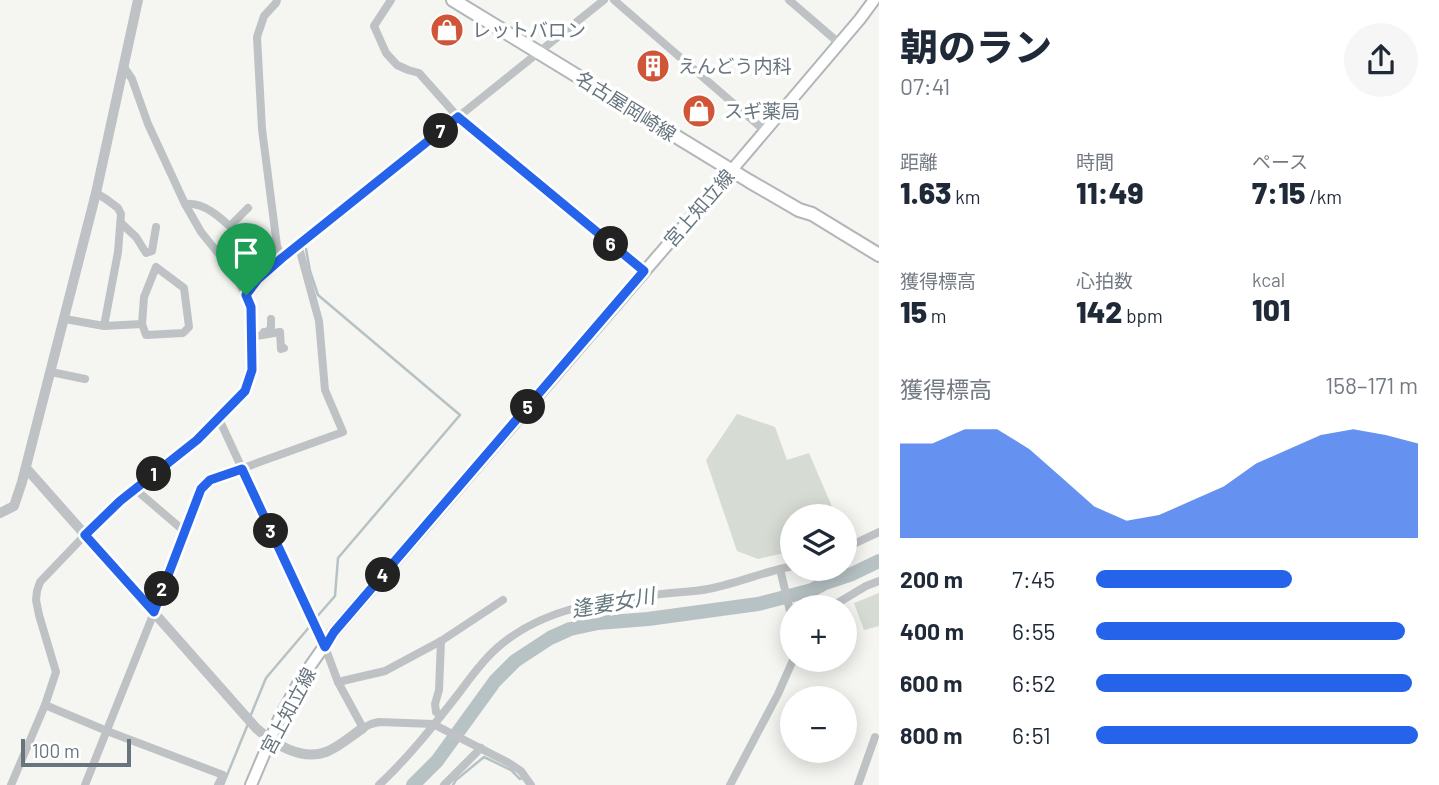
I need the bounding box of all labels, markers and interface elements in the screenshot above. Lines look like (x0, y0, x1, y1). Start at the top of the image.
shop icon: レットバロン (428, 11, 466, 49)
place label: レットバロン (472, 18, 586, 41)
text: 朝のラン (900, 23, 1052, 69)
button: share (1344, 23, 1418, 97)
building icon: えんどう内科 (634, 47, 672, 85)
place label: えんどう内科 (678, 54, 791, 77)
street label: 名古屋岡崎線 (572, 66, 681, 146)
text: 07:41 (900, 72, 950, 100)
shop icon: スギ薬局 (680, 92, 718, 130)
place label: スギ薬局 (724, 99, 800, 122)
pin: 7 (424, 114, 458, 148)
text: 7 (436, 119, 445, 142)
text: 距離 (900, 150, 938, 173)
text: 時間 (1076, 150, 1114, 173)
text: ペース (1252, 150, 1308, 173)
street label: 宮上知立線 (659, 164, 738, 251)
text: 1.63 (900, 174, 951, 210)
text: 11:49 (1076, 174, 1144, 210)
text: 7:15 (1252, 174, 1305, 210)
text: km (951, 185, 981, 208)
text: /km (1305, 185, 1342, 208)
pin (216, 223, 276, 295)
pin: 6 (594, 226, 628, 262)
text: 6 (605, 232, 616, 255)
icon: arrive (227, 234, 265, 272)
text: kcal (1252, 268, 1285, 291)
text: 獲得標高 (900, 269, 976, 292)
text: 心拍数 (1076, 269, 1133, 292)
text: 101 (1252, 291, 1290, 327)
text: 15 (900, 293, 927, 329)
text: 142 (1076, 293, 1122, 329)
text: m (927, 304, 947, 327)
text: bpm (1122, 304, 1163, 327)
text: 158–171 m (1325, 371, 1418, 399)
text: 獲得標高 (900, 375, 992, 403)
pin: 5 (510, 390, 546, 424)
text: 5 (522, 395, 533, 418)
pin: 1 (136, 456, 172, 491)
text: 1 (150, 462, 157, 485)
map controls (780, 504, 857, 763)
button: layers (780, 504, 857, 581)
pin: 3 (254, 514, 288, 548)
text: 3 (265, 519, 276, 542)
pin: 4 (366, 558, 400, 592)
text: 4 (377, 563, 388, 586)
text: 200 m (900, 565, 963, 593)
text: 7:45 (1012, 565, 1055, 593)
pin: 2 (144, 572, 180, 606)
text: 2 (156, 577, 167, 600)
water label: 逢妻女川 (569, 582, 658, 621)
button: + (780, 595, 857, 672)
text: 400 m (900, 617, 964, 645)
text: 6:55 (1012, 617, 1055, 645)
street label: 宮上知立線 (255, 663, 320, 758)
text: 600 m (900, 669, 962, 697)
text: 6:52 (1012, 669, 1056, 697)
button: − (780, 686, 857, 763)
text: 800 m (900, 721, 962, 749)
text: 6:51 (1012, 721, 1051, 749)
scale bar (21, 736, 131, 768)
text: 100 m (32, 739, 80, 762)

